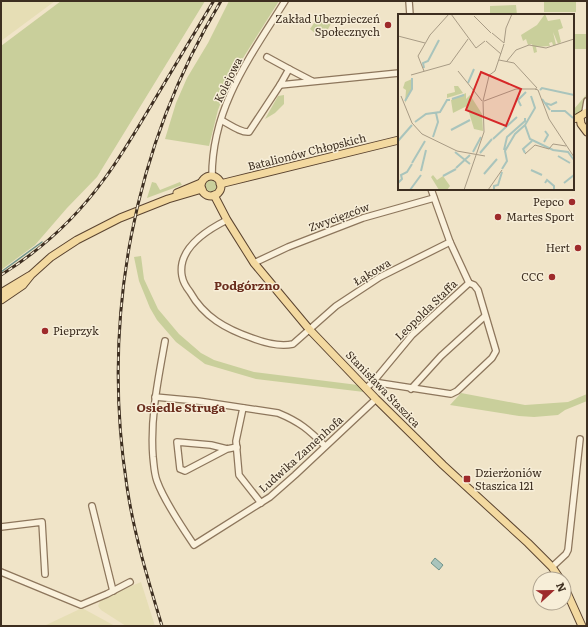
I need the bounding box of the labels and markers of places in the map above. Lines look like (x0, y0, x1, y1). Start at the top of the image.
place label: Zakład Ubezpieczeń Społecznych (275, 10, 380, 39)
marker: Zakład Ubezpieczeń Społecznych (383, 20, 393, 30)
place label: Pepco (533, 193, 564, 209)
marker: Pepco (567, 197, 577, 207)
place label: Martes Sport (506, 208, 575, 224)
marker: Martes Sport (493, 212, 503, 222)
place label: Hert (546, 239, 571, 255)
marker: Hert (573, 243, 583, 253)
place label: CCC (521, 268, 544, 284)
marker: CCC (547, 272, 557, 282)
place label: Pieprzyk (53, 322, 99, 338)
marker: Pieprzyk (40, 326, 50, 336)
place label: Dzierżoniów Staszica 121 (475, 464, 542, 493)
marker: Dzierżoniów Staszica 121 (462, 474, 472, 484)

